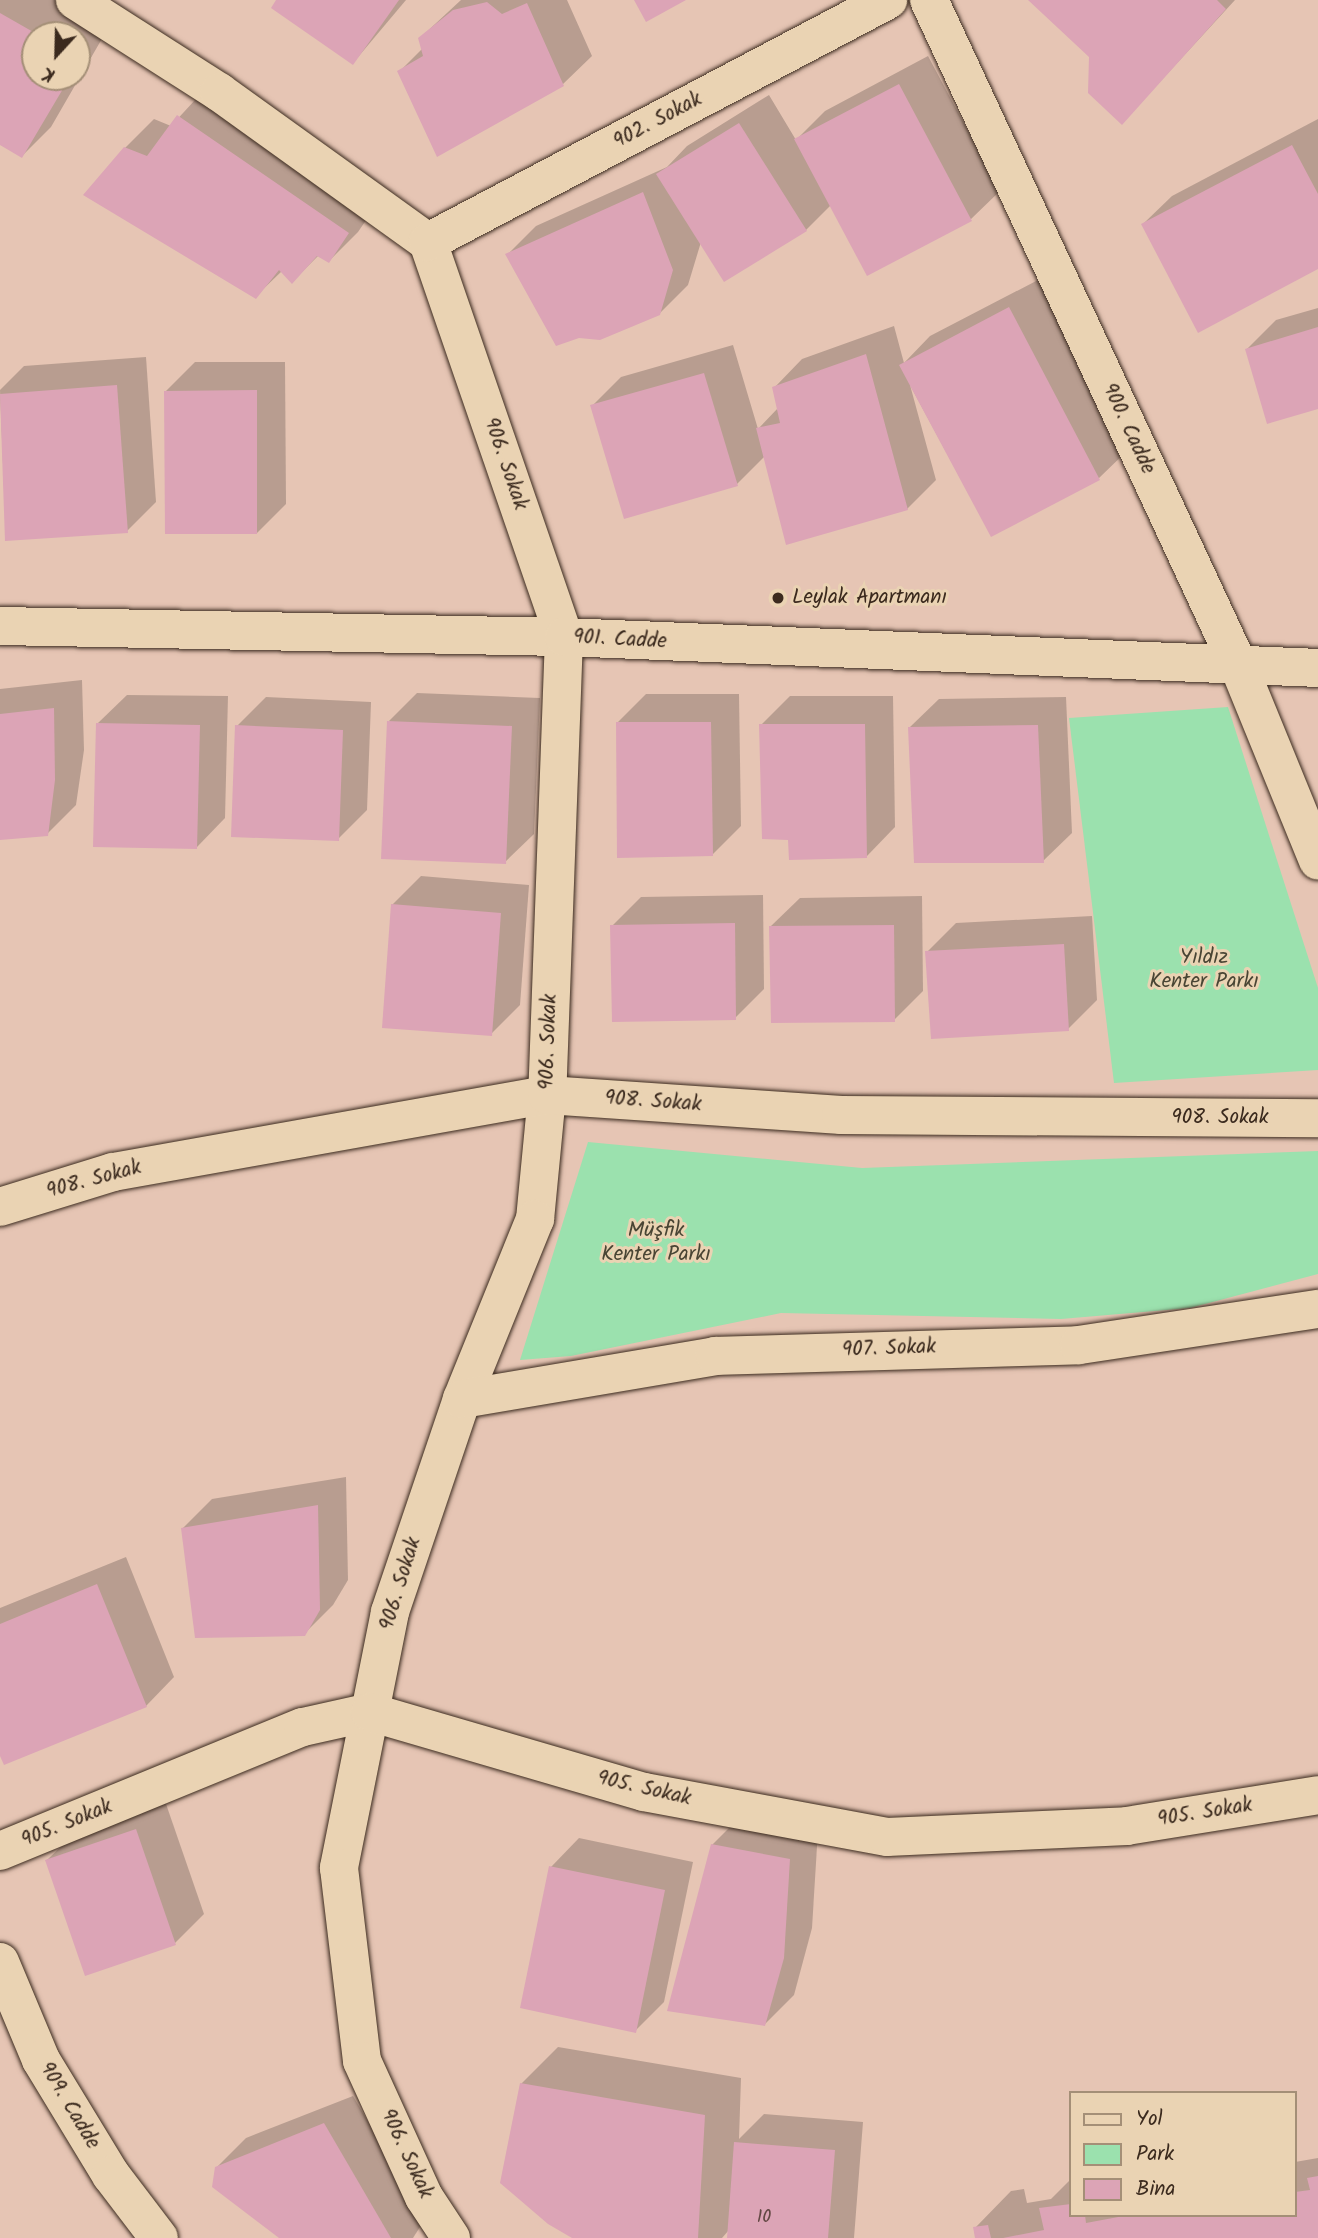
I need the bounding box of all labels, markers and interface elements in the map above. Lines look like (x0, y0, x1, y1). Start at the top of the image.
north arrow (21, 21, 91, 91)
text: K (38, 58, 60, 90)
street label: 902. Sokak (609, 87, 707, 155)
street label: 900. Cadde (1096, 380, 1160, 478)
street label: 906. Sokak (477, 414, 533, 514)
place label: Leylak Apartmanı (792, 585, 947, 611)
marker: Leylak Apartmanı (770, 590, 786, 606)
street label: 901. Cadde (573, 625, 667, 655)
park label: Yıldız Kenter Parkı (1149, 945, 1259, 995)
street label: 906. Sokak (535, 994, 563, 1090)
street label: 908. Sokak (604, 1086, 702, 1118)
street label: 908. Sokak (1172, 1105, 1268, 1131)
street label: 908. Sokak (44, 1155, 144, 1205)
park label: Müşfik Kenter Parkı (601, 1218, 711, 1268)
street label: 907. Sokak (842, 1335, 936, 1363)
street label: 906. Sokak (375, 1534, 427, 1634)
street label: 905. Sokak (595, 1766, 693, 1812)
street label: 905. Sokak (1156, 1793, 1254, 1833)
street label: 905. Sokak (18, 1794, 116, 1854)
street label: 909. Cadde (33, 2058, 105, 2154)
legend (1070, 2091, 1297, 2217)
text: Yol (1136, 2103, 1163, 2136)
street label: 906. Sokak (374, 2105, 438, 2203)
text: Park (1136, 2138, 1174, 2171)
text: Bina (1136, 2173, 1175, 2206)
house number: 10 (757, 2207, 771, 2229)

